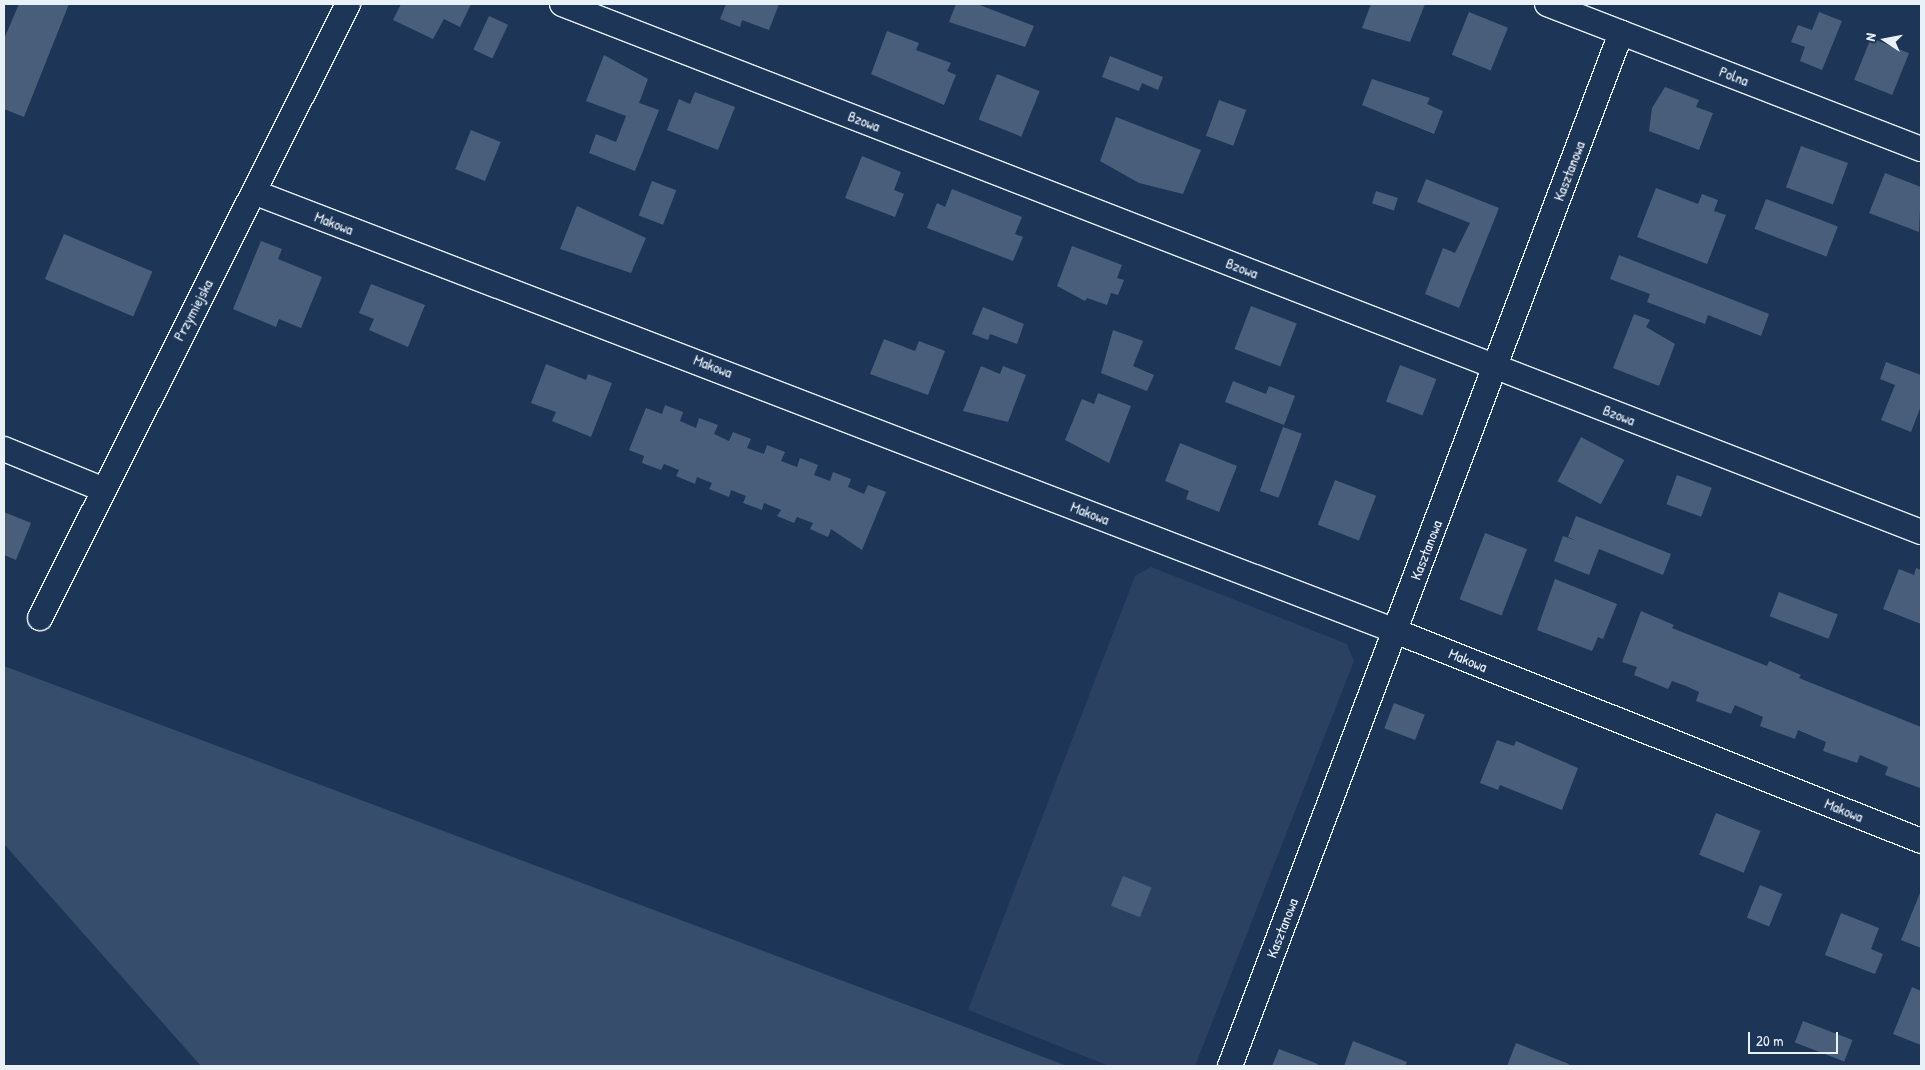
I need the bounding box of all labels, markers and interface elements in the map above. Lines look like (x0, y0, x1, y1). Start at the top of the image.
north arrow (1860, 15, 1910, 65)
text: N (1860, 32, 1880, 43)
street label: Polna (1717, 62, 1751, 90)
street label: Bzowa (845, 107, 883, 135)
street label: Kasztanowa (1549, 139, 1589, 203)
street label: Makowa (312, 207, 356, 239)
street label: Bzowa (1223, 254, 1261, 282)
street label: Przymiejska (169, 276, 217, 344)
street label: Makowa (691, 350, 735, 382)
street label: Bzowa (1600, 401, 1638, 429)
street label: Makowa (1068, 497, 1112, 529)
street label: Kasztanowa (1406, 518, 1446, 582)
street label: Makowa (1446, 644, 1490, 676)
street label: Makowa (1822, 794, 1866, 826)
street label: Kasztanowa (1262, 896, 1302, 960)
scale bar (1750, 1022, 1840, 1054)
text: 20 m (1756, 1030, 1783, 1051)

